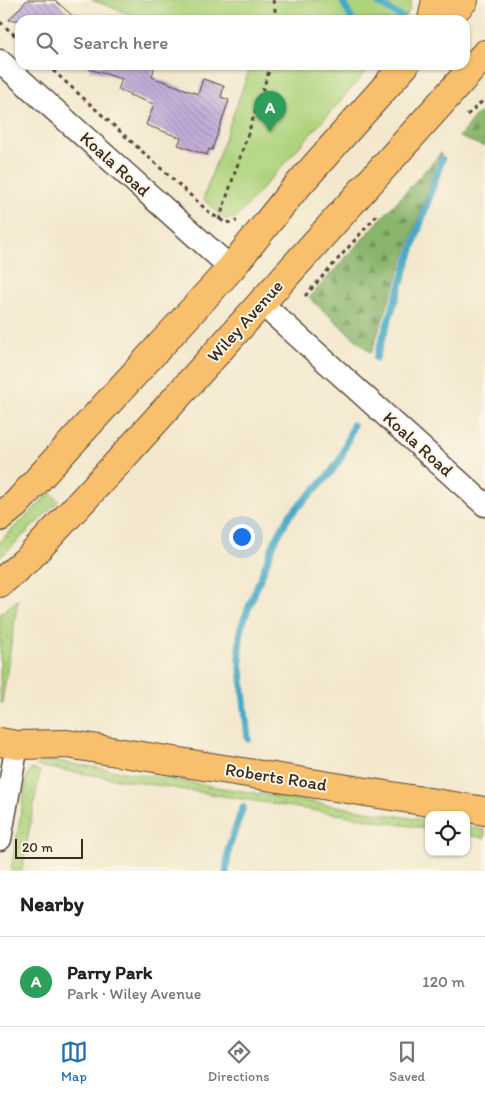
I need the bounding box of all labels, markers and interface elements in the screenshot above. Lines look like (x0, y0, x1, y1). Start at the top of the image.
search box (15, 15, 470, 70)
icon: search (33, 29, 61, 57)
text: Search here (73, 31, 168, 54)
pin: A (254, 91, 286, 132)
street label: Koala Road (75, 127, 155, 201)
street label: Wiley Avenue (202, 275, 288, 367)
street label: Koala Road (378, 407, 458, 481)
your location (229, 524, 255, 550)
street label: Roberts Road (224, 758, 329, 796)
map controls (425, 811, 470, 856)
button: locate (425, 811, 470, 856)
scale bar (15, 836, 82, 859)
text: 20 m (22, 839, 53, 856)
text: Nearby (20, 891, 84, 916)
text: Parry Park (67, 961, 153, 984)
text: A (31, 972, 41, 991)
text: 120 m (422, 972, 465, 991)
text: Park · Wiley Avenue (67, 984, 201, 1003)
tab: Map (60, 1038, 88, 1085)
tab: Directions (208, 1038, 269, 1085)
tab: Saved (389, 1038, 425, 1085)

